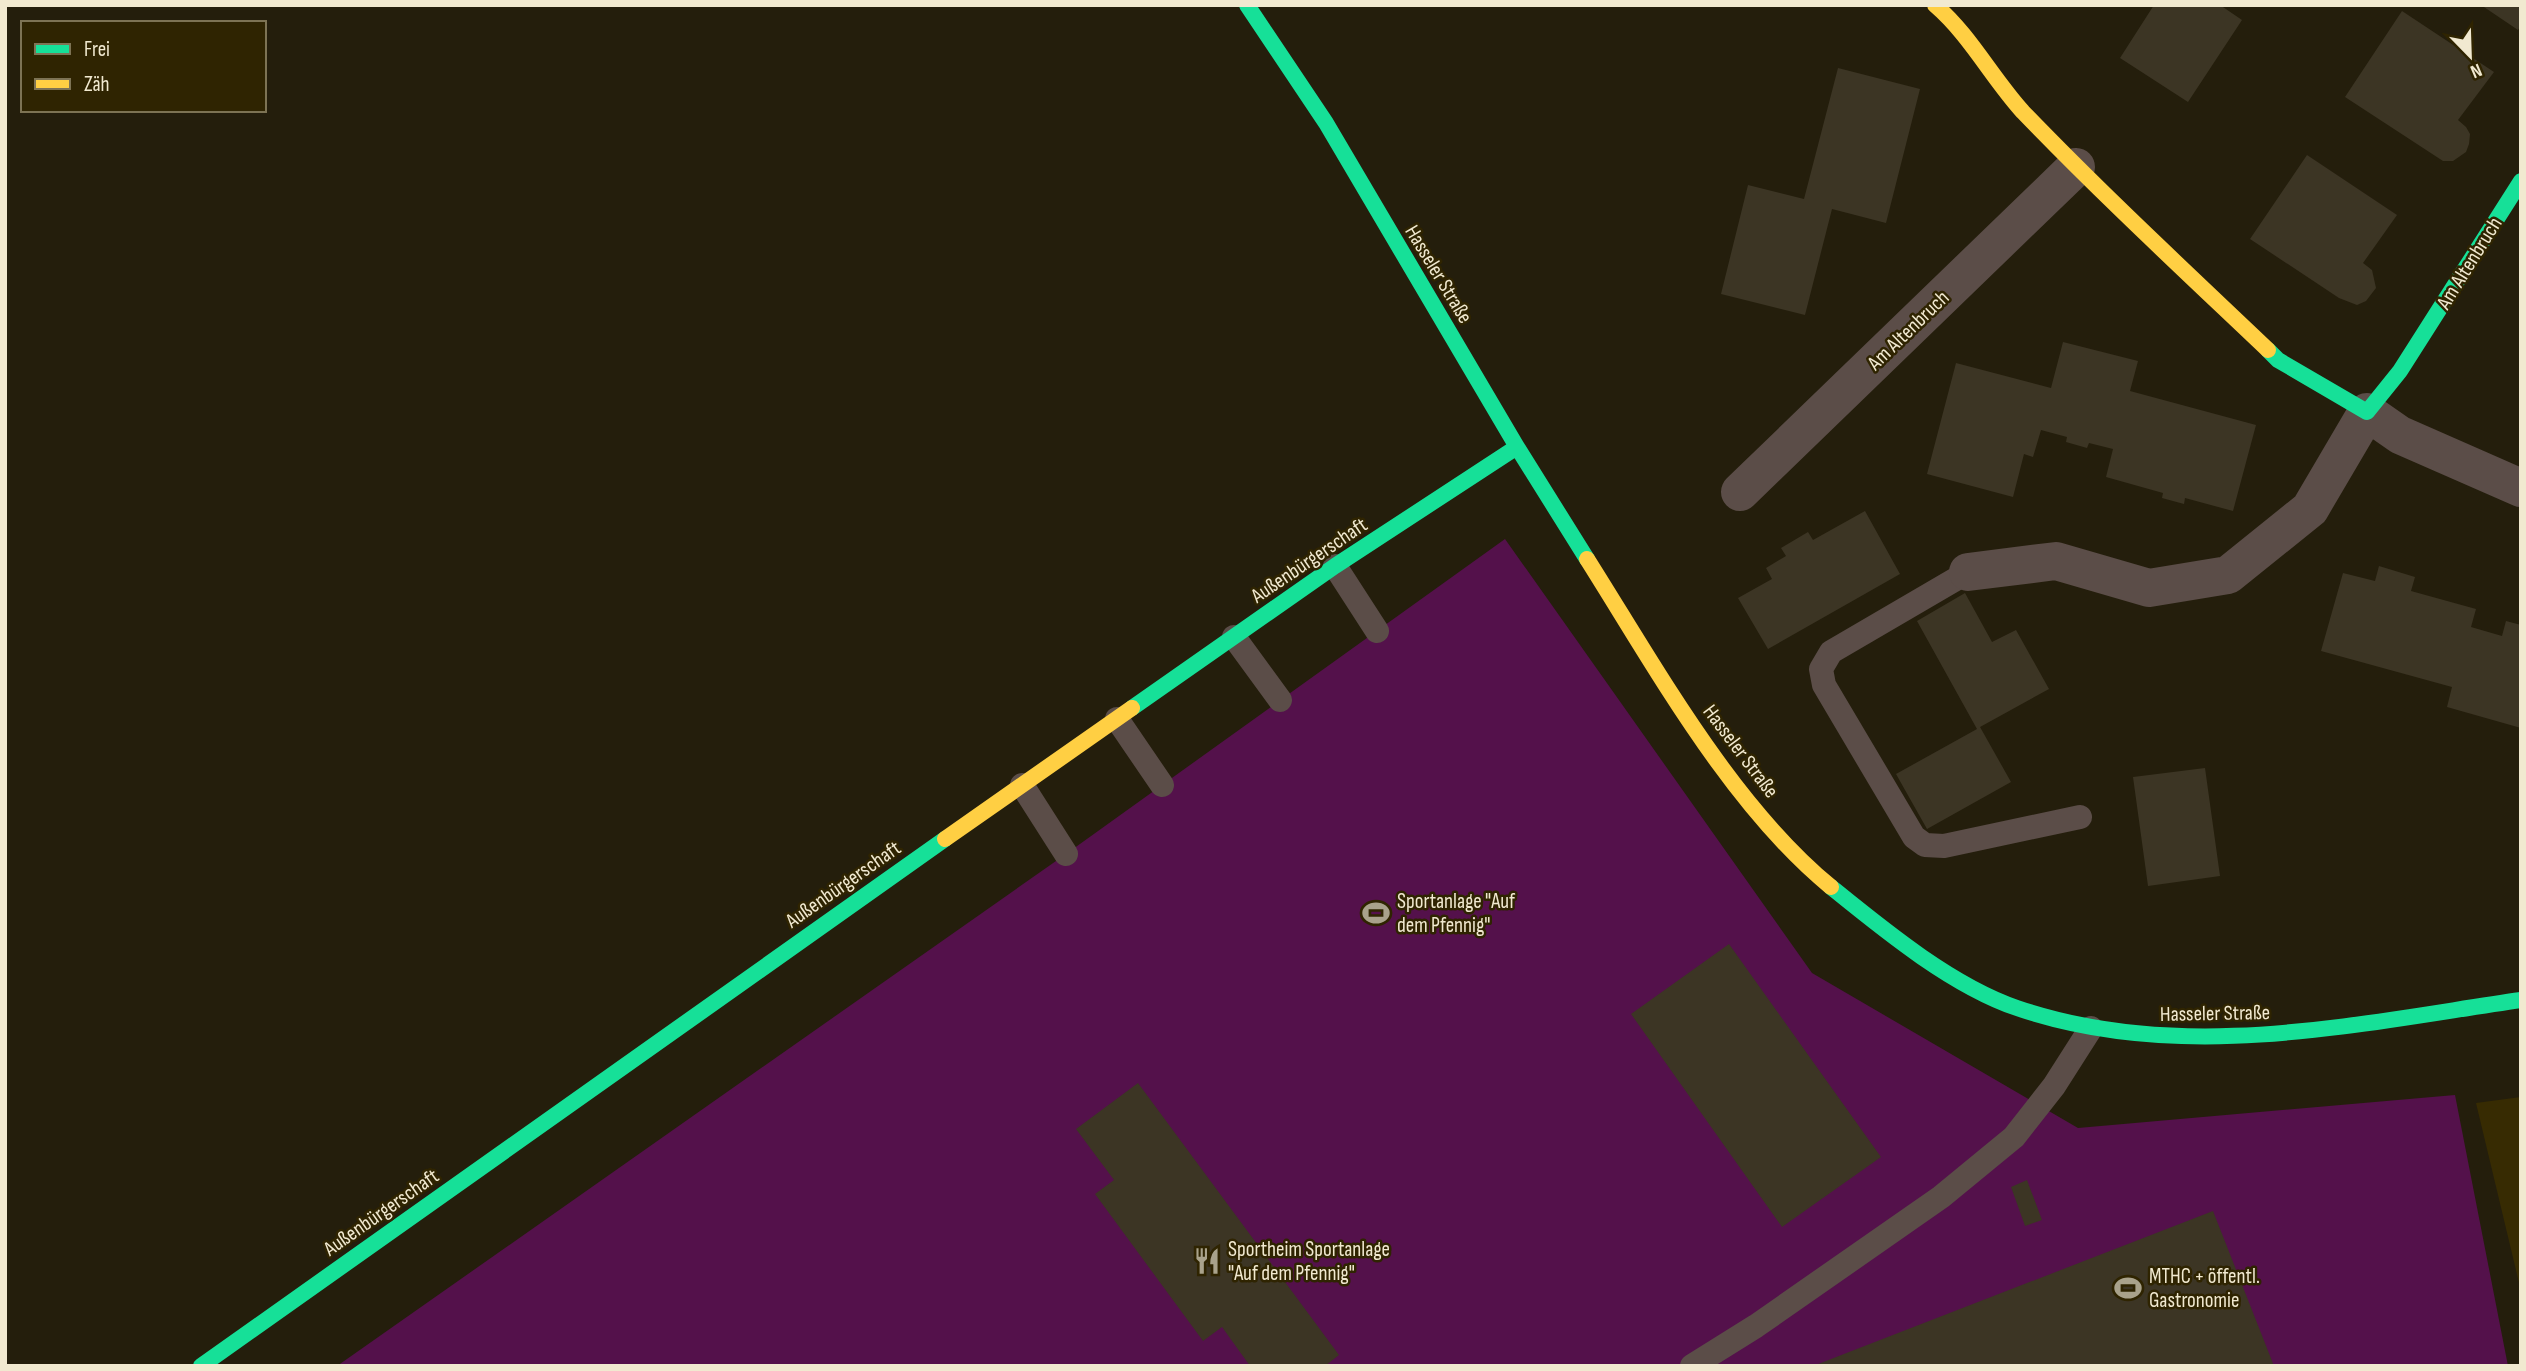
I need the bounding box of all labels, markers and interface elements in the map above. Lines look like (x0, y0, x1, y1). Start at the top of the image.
legend (21, 21, 266, 112)
north arrow (2435, 21, 2505, 91)
text: Frei (84, 37, 110, 62)
text: N (2467, 58, 2485, 83)
text: Zäh (84, 72, 110, 97)
street label: Am Altenbruch (2431, 213, 2508, 315)
street label: Hasseler Straße (1399, 221, 1478, 328)
street label: Am Altenbruch (1862, 285, 1954, 376)
street label: Außenbürgerschaft (1246, 512, 1372, 609)
street label: Hasseler Straße (1697, 700, 1784, 803)
street label: Außenbürgerschaft (780, 835, 906, 934)
place label: Sportanlage "Auf dem Pfennig" (1397, 889, 1516, 938)
sports icon: Sportanlage "Auf dem Pfennig" (1361, 898, 1391, 928)
street label: Hasseler Straße (2160, 1000, 2270, 1027)
street label: Außenbürgerschaft (318, 1163, 444, 1262)
place label: Sportheim Sportanlage "Auf dem Pfennig" (1228, 1237, 1390, 1286)
restaurant icon: Sportheim Sportanlage "Auf dem Pfennig" (1192, 1246, 1222, 1276)
place label: MTHC + öffentl. Gastronomie (2149, 1264, 2260, 1313)
sports icon: MTHC + öffentl. Gastronomie (2113, 1273, 2143, 1303)

